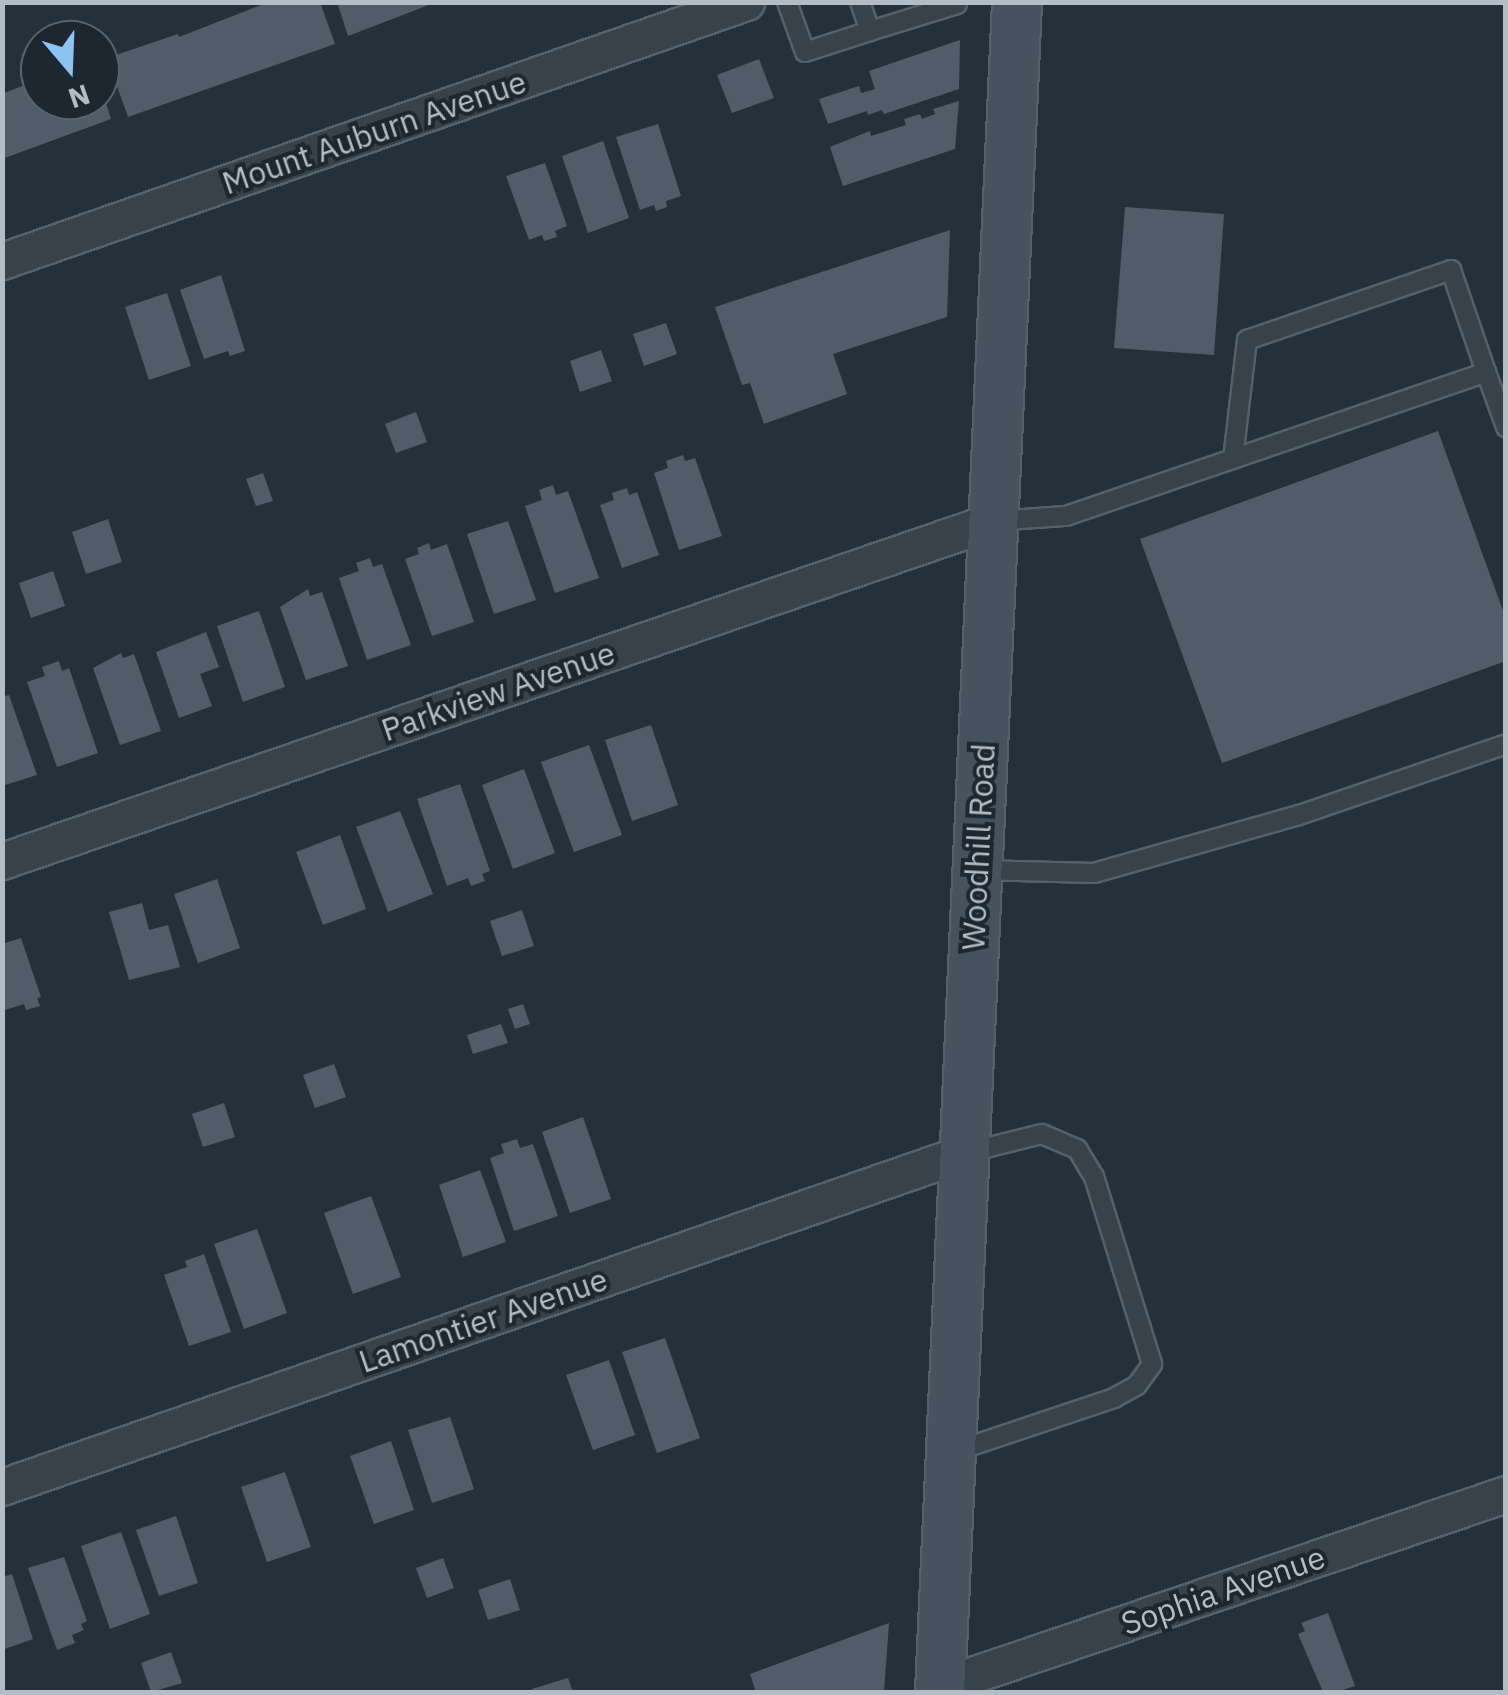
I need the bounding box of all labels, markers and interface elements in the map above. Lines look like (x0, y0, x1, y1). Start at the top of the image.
north arrow (20, 20, 120, 120)
street label: Mount Auburn Avenue (217, 62, 531, 202)
text: N (64, 76, 95, 118)
street label: Parkview Avenue (376, 633, 620, 749)
street label: Woodhill Road (953, 743, 1003, 951)
street label: Lamontier Avenue (354, 1260, 612, 1380)
street label: Sophia Avenue (1116, 1537, 1330, 1643)

